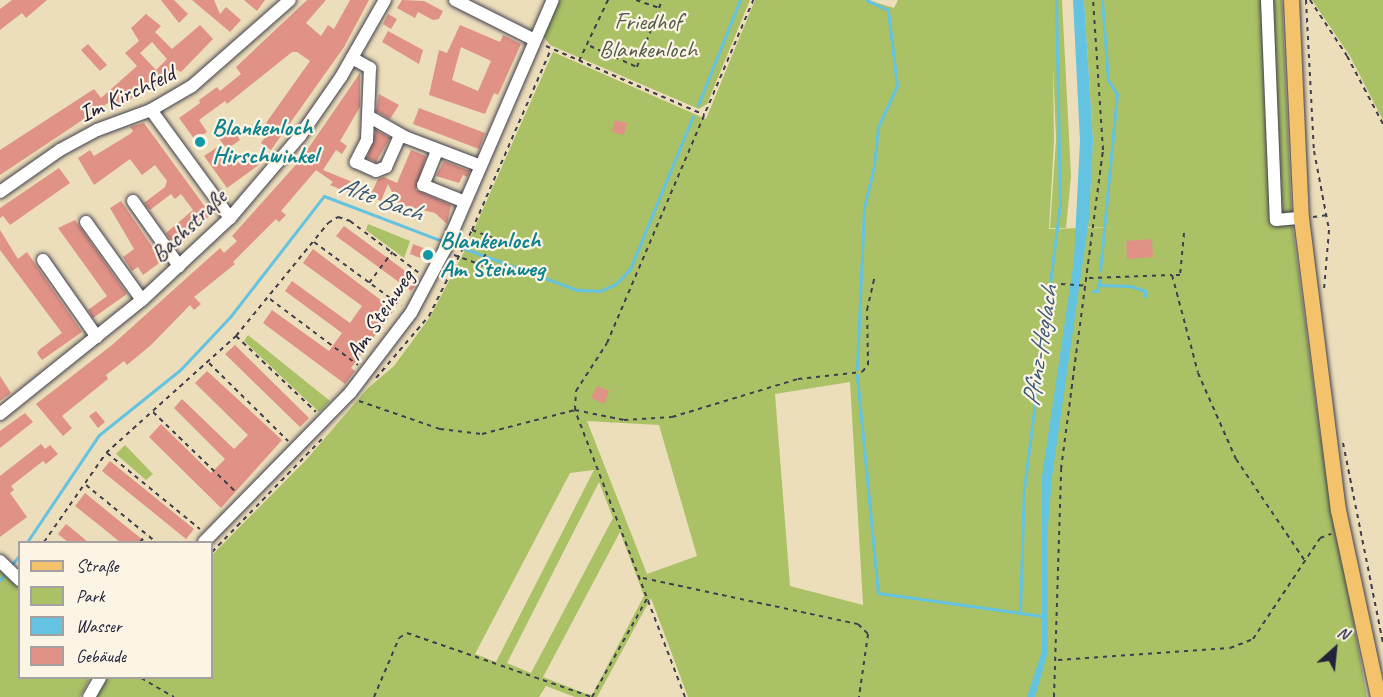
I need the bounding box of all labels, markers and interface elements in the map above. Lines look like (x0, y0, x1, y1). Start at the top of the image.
park label: Friedhof Blankenloch (599, 8, 697, 64)
street label: Im Kirchfeld (75, 59, 179, 129)
place label: Blankenloch Hirschwinkel (212, 114, 318, 170)
marker: Blankenloch Hirschwinkel (193, 135, 207, 149)
water label: Alte Bach (335, 170, 427, 228)
street label: Bachstraße (145, 183, 233, 269)
place label: Blankenloch Am Steinweg (440, 227, 545, 283)
marker: Blankenloch Am Steinweg (421, 248, 435, 262)
street label: Am Steinweg (339, 264, 421, 366)
water label: Pfinz-Heglach (1015, 284, 1065, 408)
legend (18, 541, 213, 679)
text: Straße (76, 555, 118, 577)
text: Park (76, 585, 105, 607)
text: Wasser (76, 615, 121, 637)
north arrow (1305, 619, 1365, 679)
text: N (1334, 622, 1352, 644)
text: Gebäude (76, 645, 126, 667)

